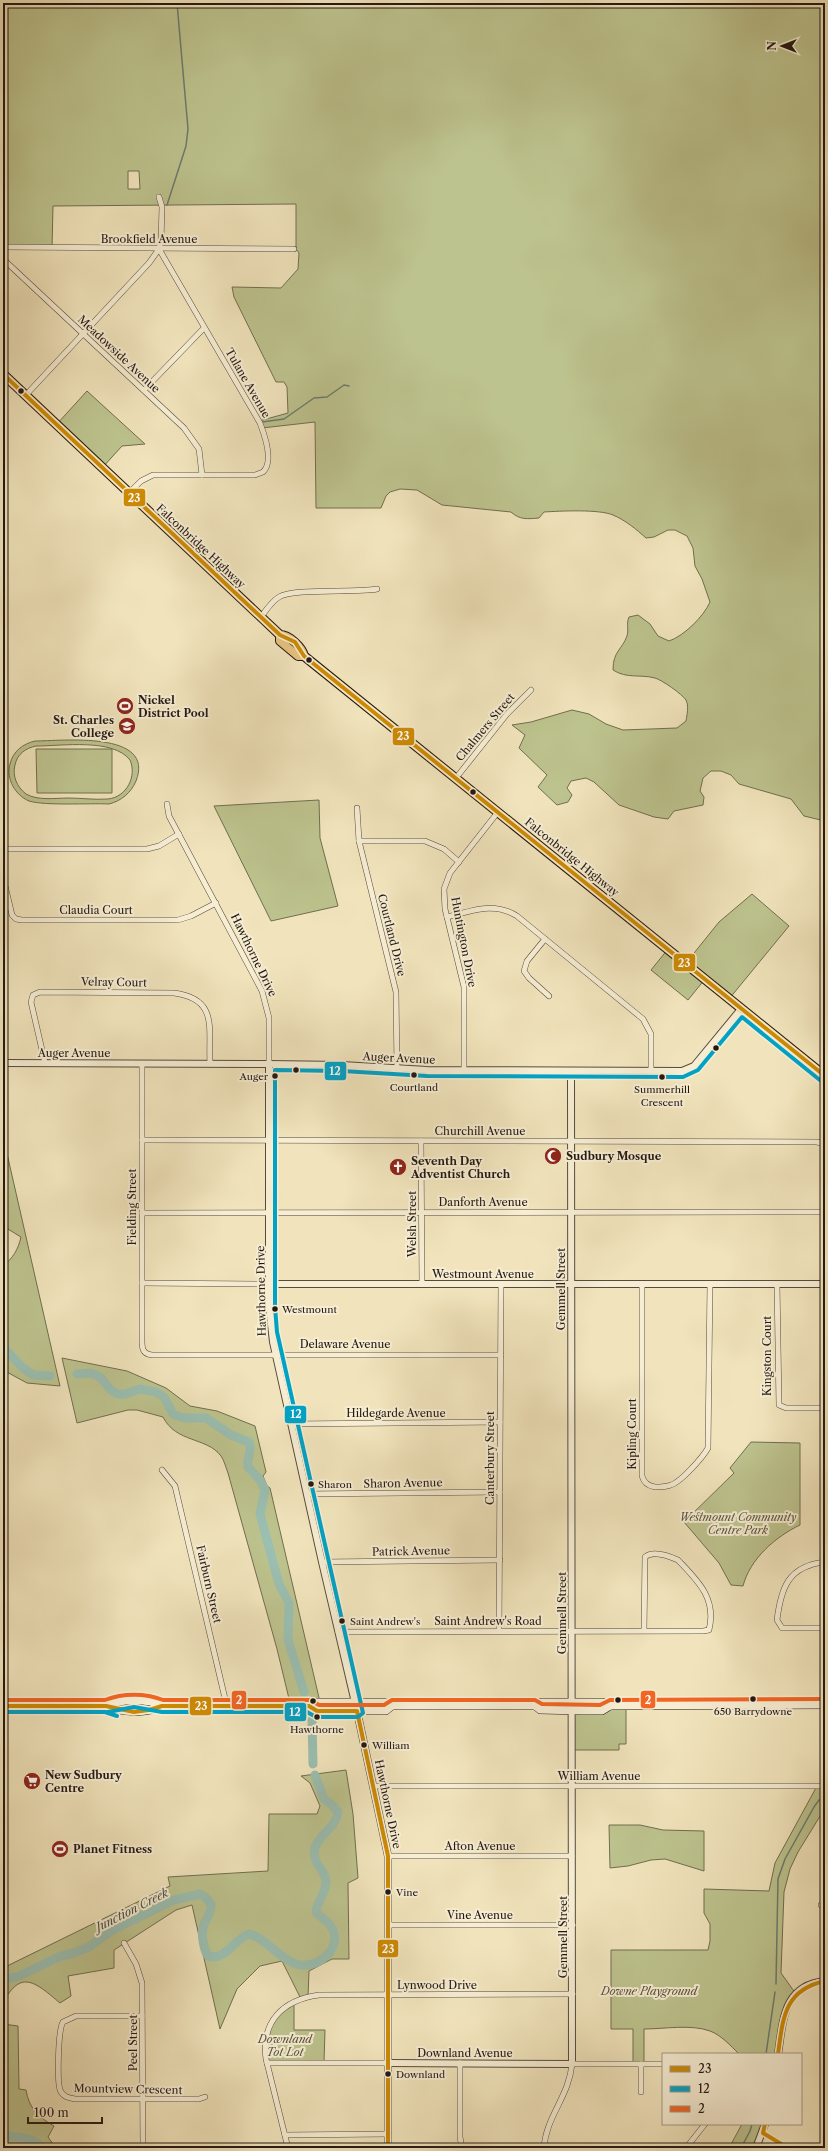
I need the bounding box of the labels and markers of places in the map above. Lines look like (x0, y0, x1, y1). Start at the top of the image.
unlabelled marker (16, 386, 26, 396)
unlabelled marker (304, 655, 314, 665)
place label: Nickel District Pool (138, 693, 209, 720)
sports icon: Nickel District Pool (115, 696, 135, 716)
place label: St. Charles College (53, 713, 114, 740)
school or university icon: St. Charles College (117, 716, 137, 736)
unlabelled marker (468, 787, 478, 797)
unlabelled marker (711, 1043, 721, 1053)
unlabelled marker (291, 1065, 301, 1075)
place label: Auger (239, 1070, 269, 1083)
marker: Courtland (409, 1070, 419, 1080)
marker: Auger (270, 1071, 280, 1081)
marker: Summerhill Crescent (657, 1072, 667, 1082)
place label: Courtland (390, 1081, 438, 1094)
place label: Summerhill Crescent (634, 1083, 690, 1109)
mosque icon: Sudbury Mosque (543, 1146, 563, 1166)
place label: Sudbury Mosque (566, 1149, 662, 1163)
place label: Seventh Day Adventist Church (410, 1154, 511, 1181)
church icon: Seventh Day Adventist Church (388, 1157, 408, 1177)
place label: Westmount (281, 1303, 337, 1316)
marker: Westmount (270, 1304, 280, 1314)
place label: Sharon (318, 1478, 353, 1491)
marker: Sharon (306, 1479, 316, 1489)
place label: Saint Andrew's (350, 1615, 420, 1628)
marker: Saint Andrew's (337, 1616, 347, 1626)
marker: 650 Barrydowne (748, 1694, 758, 1704)
unlabelled marker (613, 1695, 623, 1705)
unlabelled marker (308, 1696, 318, 1706)
place label: 650 Barrydowne (714, 1705, 793, 1718)
marker: Hawthorne (312, 1712, 322, 1722)
place label: Hawthorne (290, 1723, 344, 1736)
place label: William (371, 1739, 410, 1752)
marker: William (359, 1740, 369, 1750)
place label: New Sudbury Centre (45, 1768, 122, 1795)
supermarket icon: New Sudbury Centre (22, 1771, 42, 1791)
sports icon: Planet Fitness (50, 1839, 70, 1859)
place label: Planet Fitness (73, 1842, 152, 1856)
place label: Vine (395, 1886, 419, 1899)
marker: Vine (383, 1887, 393, 1897)
place label: Downland (396, 2068, 445, 2081)
marker: Downland (383, 2069, 393, 2079)

